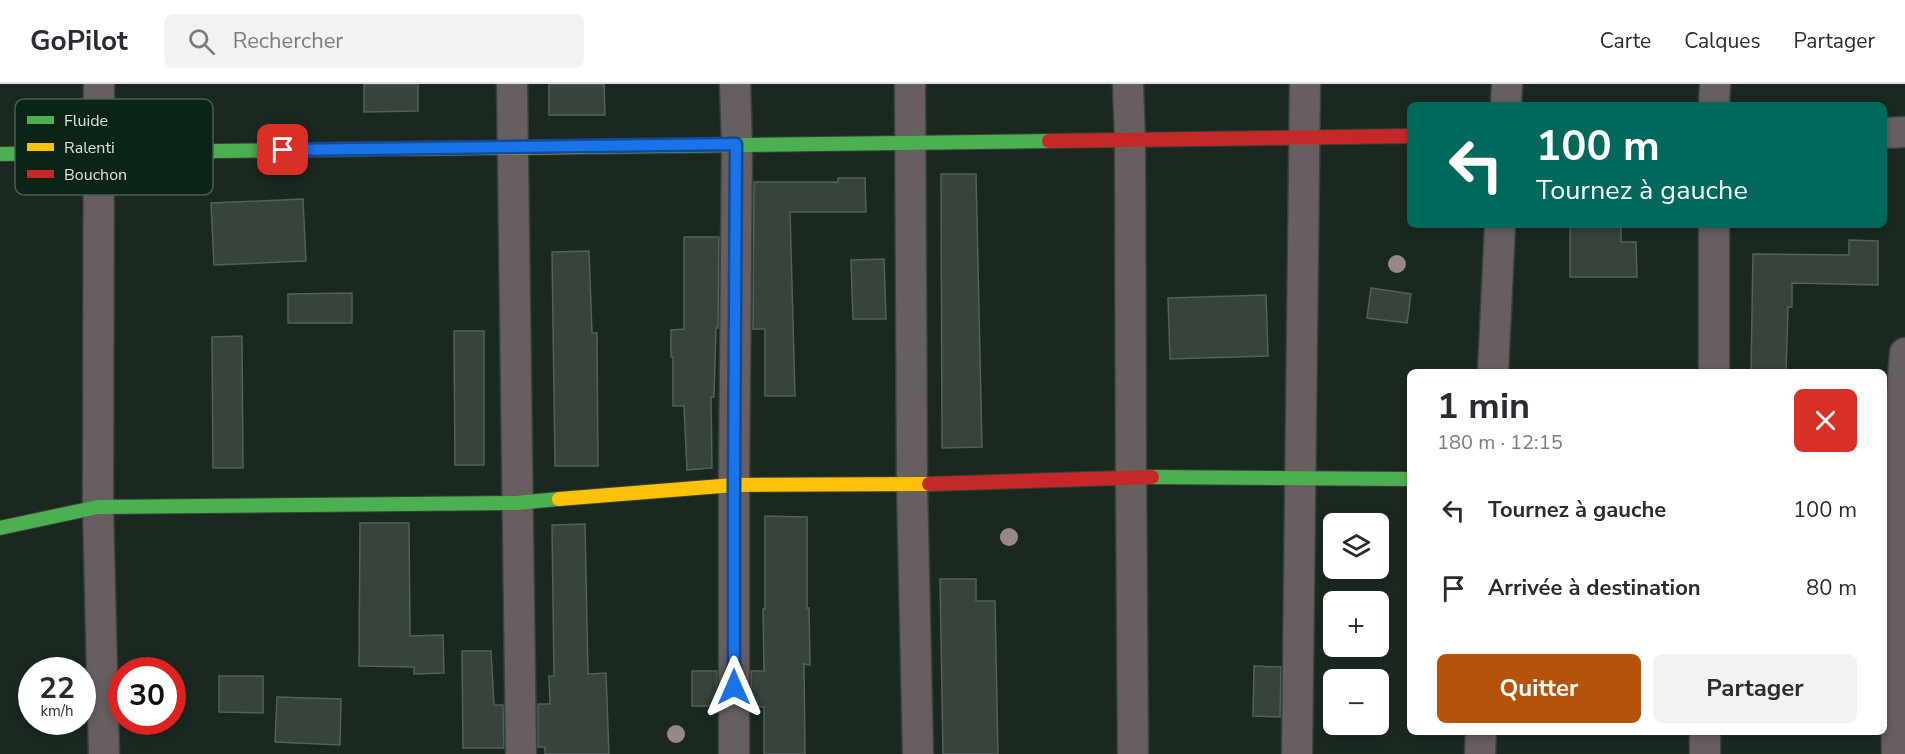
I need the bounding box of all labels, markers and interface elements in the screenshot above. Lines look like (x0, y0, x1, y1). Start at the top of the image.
search box (164, 14, 584, 68)
text: GoPilot (30, 22, 128, 60)
icon: search (185, 25, 218, 58)
text: Rechercher (233, 26, 343, 56)
text: Carte (1600, 27, 1651, 55)
text: Calques (1684, 27, 1761, 55)
text: Partager (1794, 27, 1875, 55)
legend (15, 99, 213, 195)
text: Fluide (64, 110, 108, 132)
text: 100 m (1536, 118, 1660, 175)
pin (257, 124, 308, 175)
icon: left (1437, 126, 1515, 204)
icon: arrive (266, 133, 299, 166)
text: Ralenti (64, 137, 115, 159)
text: Bouchon (64, 164, 127, 186)
text: Tournez à gauche (1536, 172, 1748, 209)
text: 1 min (1437, 382, 1530, 431)
button: close (1794, 389, 1857, 452)
text: 180 m · 12:15 (1437, 429, 1563, 456)
icon: left (1437, 494, 1470, 527)
text: Tournez à gauche (1488, 495, 1666, 525)
text: 100 m (1793, 495, 1857, 525)
map controls (1323, 513, 1389, 735)
button: layers (1323, 513, 1389, 579)
icon: arrive (1437, 572, 1470, 605)
text: Arrivée à destination (1488, 573, 1701, 603)
text: 80 m (1806, 573, 1857, 603)
button: + (1323, 591, 1389, 657)
button: Quitter (1437, 654, 1641, 723)
button: Partager (1653, 654, 1857, 723)
position arrow (702, 655, 766, 719)
speed limit sign: 30 (108, 657, 186, 735)
text: 22 (39, 668, 75, 709)
button: − (1323, 669, 1389, 735)
text: km/h (40, 701, 74, 721)

